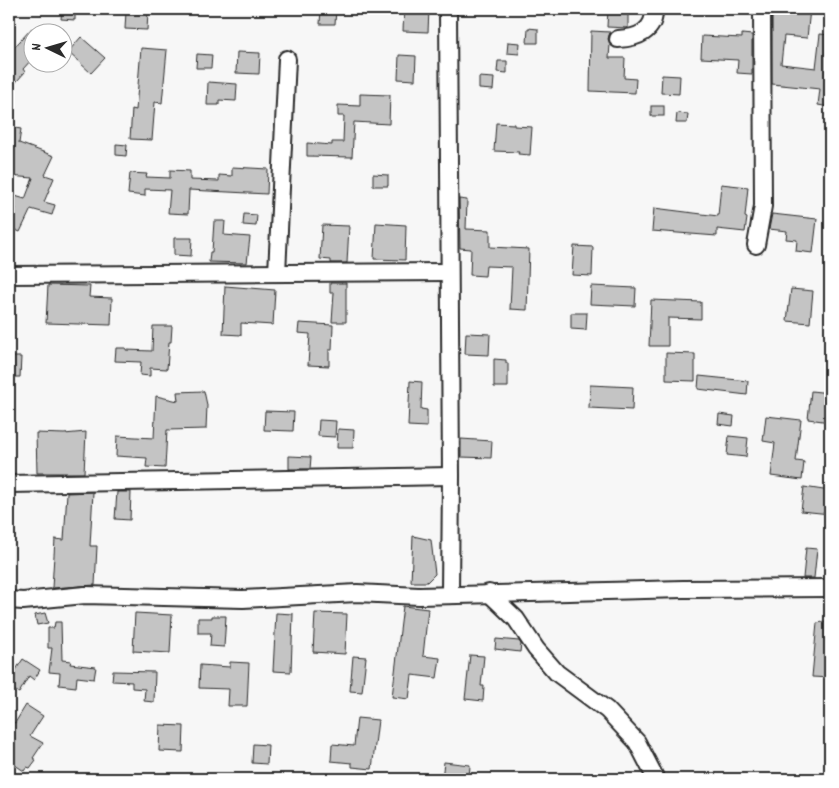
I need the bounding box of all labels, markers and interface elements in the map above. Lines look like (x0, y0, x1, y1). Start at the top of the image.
north arrow (22, 22, 72, 72)
text: N (27, 43, 47, 51)

